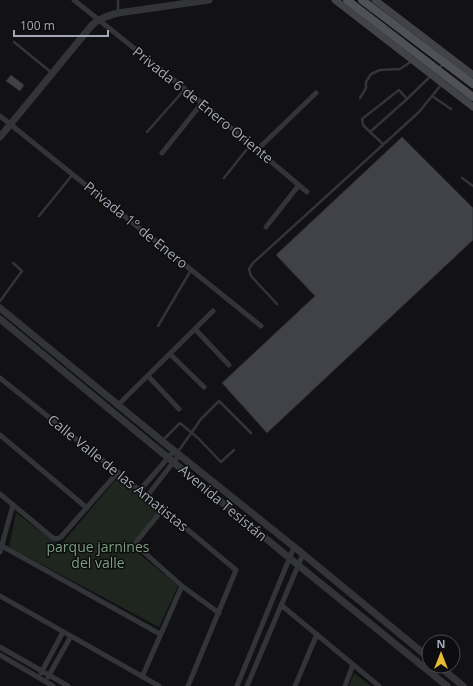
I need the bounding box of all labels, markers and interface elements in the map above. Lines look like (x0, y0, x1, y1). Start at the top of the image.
scale bar (14, 12, 108, 38)
text: 100 m (20, 17, 55, 34)
street label: Privada 6 de Enero Oriente (129, 42, 278, 167)
street label: Privada 1° de Enero (80, 177, 192, 272)
street label: Calle Valle de las Amatistas (44, 410, 193, 536)
street label: Avenida Tesistán (175, 460, 271, 545)
park label: parque jarnines del valle (47, 537, 150, 572)
north arrow (421, 634, 461, 674)
text: N (437, 636, 445, 651)

